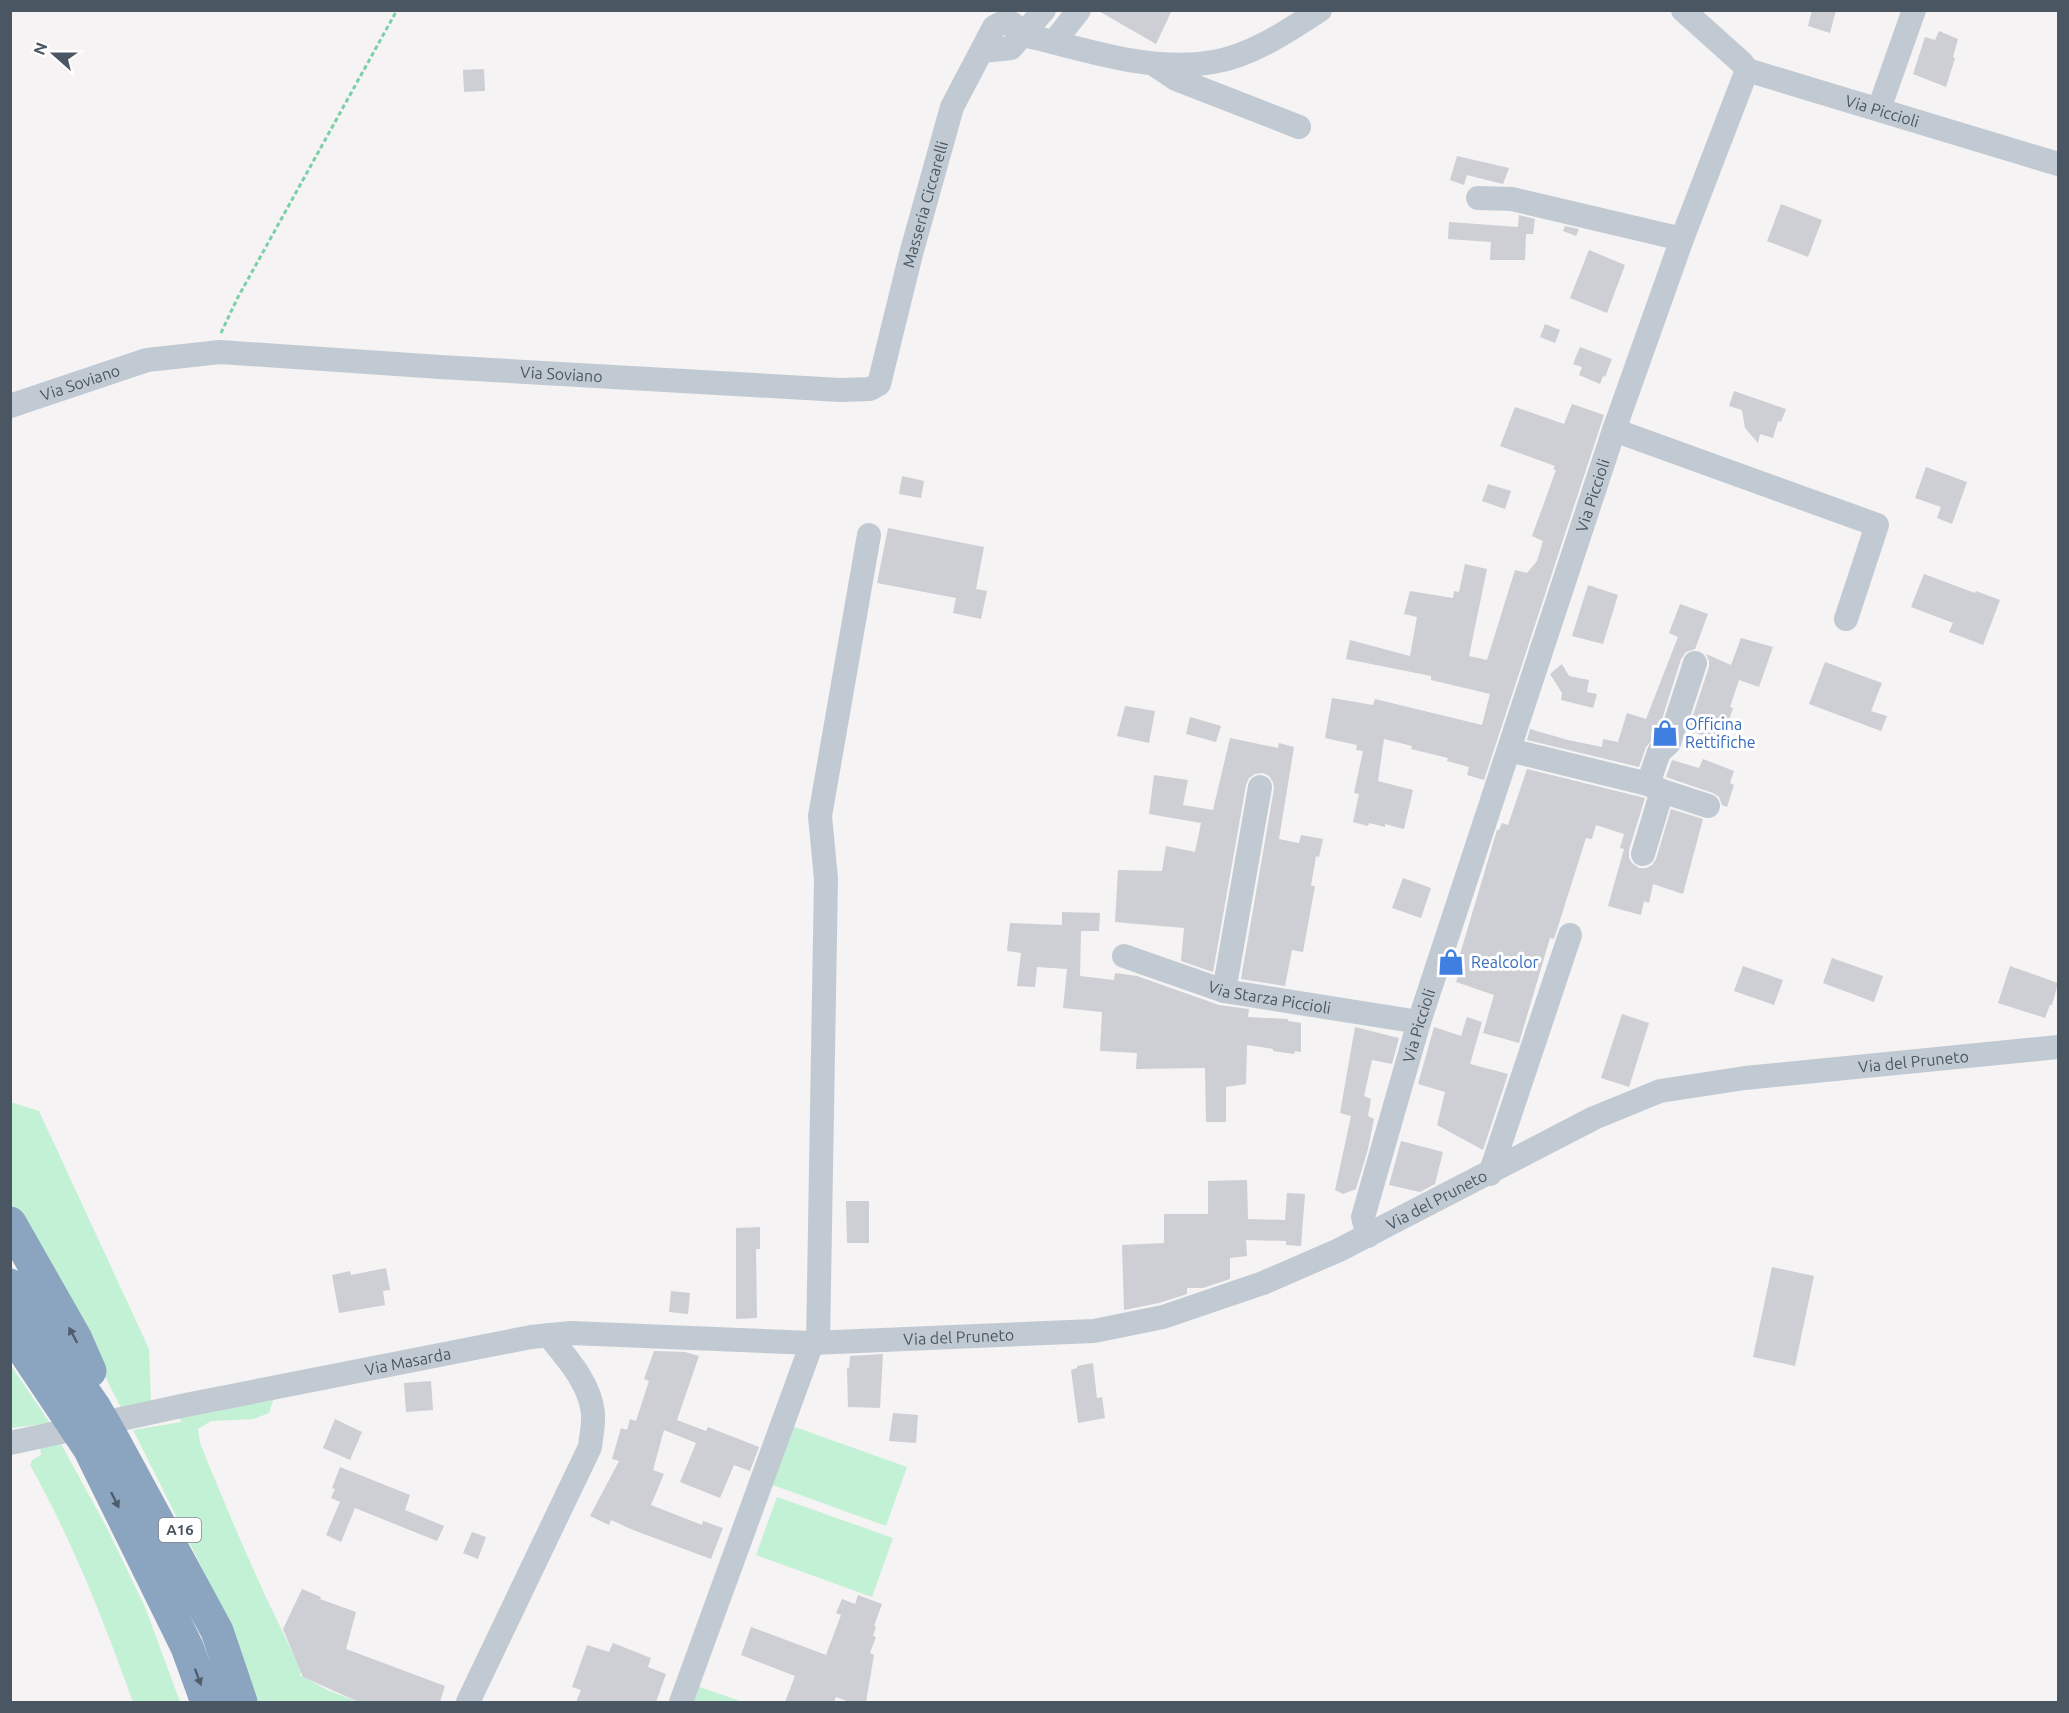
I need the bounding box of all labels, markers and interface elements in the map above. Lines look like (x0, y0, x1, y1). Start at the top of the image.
north arrow (24, 24, 84, 84)
text: N (29, 40, 51, 57)
street label: Via Piccioli (1843, 91, 1921, 131)
street label: Masseria Ciccarelli (899, 139, 951, 269)
street label: Via Soviano (38, 361, 122, 404)
street label: Via Soviano (520, 363, 603, 385)
street label: Via Piccioli (1572, 456, 1613, 534)
place label: Officina Rettifiche (1685, 715, 1756, 751)
shop icon: Officina Rettifiche (1650, 718, 1680, 748)
shop icon: Realcolor (1436, 947, 1466, 977)
place label: Realcolor (1471, 953, 1539, 971)
street label: Via Starza Piccioli (1206, 977, 1332, 1017)
street label: Via Piccioli (1399, 986, 1438, 1064)
street label: Via del Pruneto (1857, 1047, 1970, 1076)
street label: Via del Pruneto (1383, 1166, 1490, 1233)
street label: Via del Pruneto (903, 1325, 1015, 1348)
one-way arrow (68, 1326, 78, 1343)
street label: Via Masarda (363, 1344, 452, 1379)
one-way arrow (110, 1492, 120, 1509)
road number: A16 (159, 1518, 201, 1542)
one-way arrow (193, 1668, 203, 1686)

